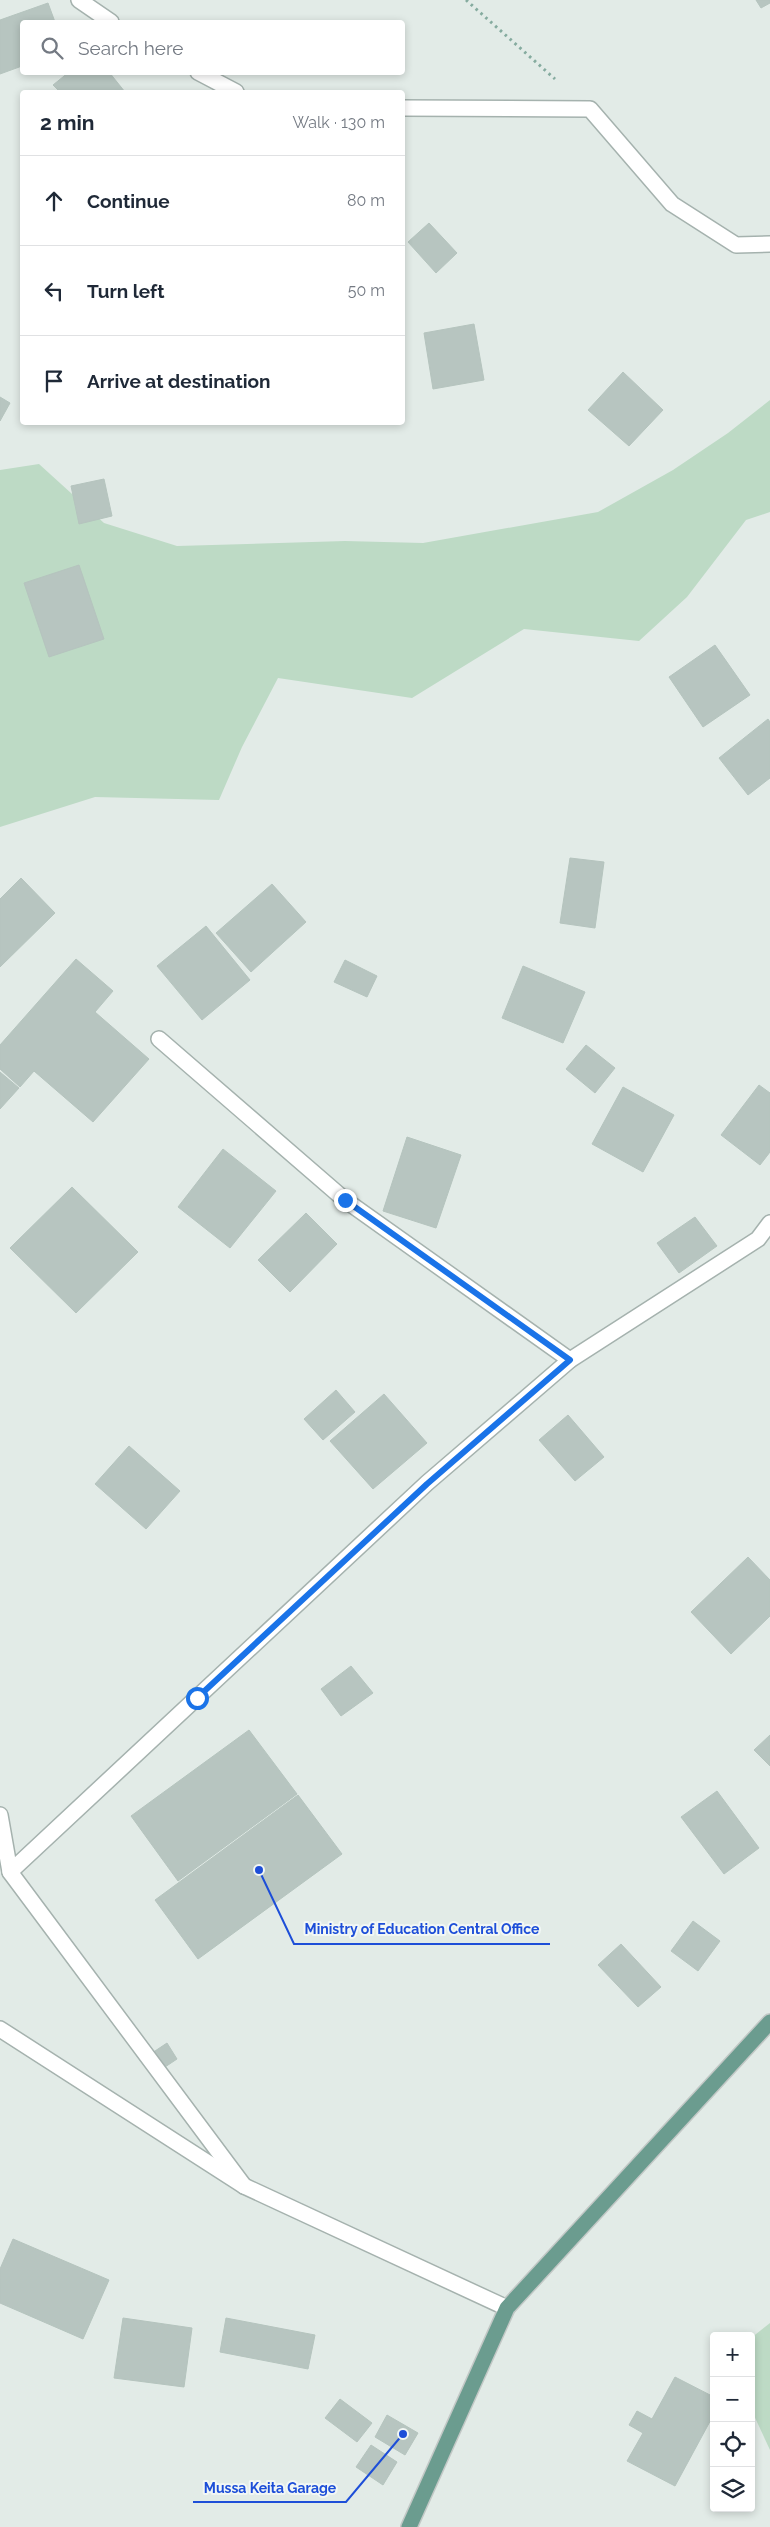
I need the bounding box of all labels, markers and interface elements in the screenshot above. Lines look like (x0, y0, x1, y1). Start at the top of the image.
search box (20, 20, 405, 75)
icon: search (38, 34, 66, 62)
text: Search here (78, 37, 184, 59)
text: 2 min (40, 110, 94, 135)
text: Walk · 130 m (292, 113, 385, 132)
icon: ahead (40, 187, 68, 215)
text: Continue (87, 190, 170, 212)
text: 80 m (347, 191, 385, 210)
icon: left (40, 277, 68, 305)
text: Turn left (87, 280, 164, 302)
text: 50 m (348, 281, 385, 300)
icon: arrive (40, 367, 68, 395)
text: Arrive at destination (87, 370, 271, 392)
route end (334, 1189, 357, 1212)
route start (186, 1687, 209, 1710)
callout: Ministry of Education Central Office (294, 1915, 550, 1944)
text: Ministry of Education Central Office (305, 1921, 540, 1937)
map controls (710, 2332, 755, 2512)
button: + (710, 2332, 755, 2377)
button: − (710, 2377, 755, 2422)
button: locate (710, 2422, 755, 2467)
button: layers (710, 2467, 755, 2512)
callout: Mussa Keita Garage (193, 2473, 346, 2502)
text: Mussa Keita Garage (204, 2480, 337, 2496)

